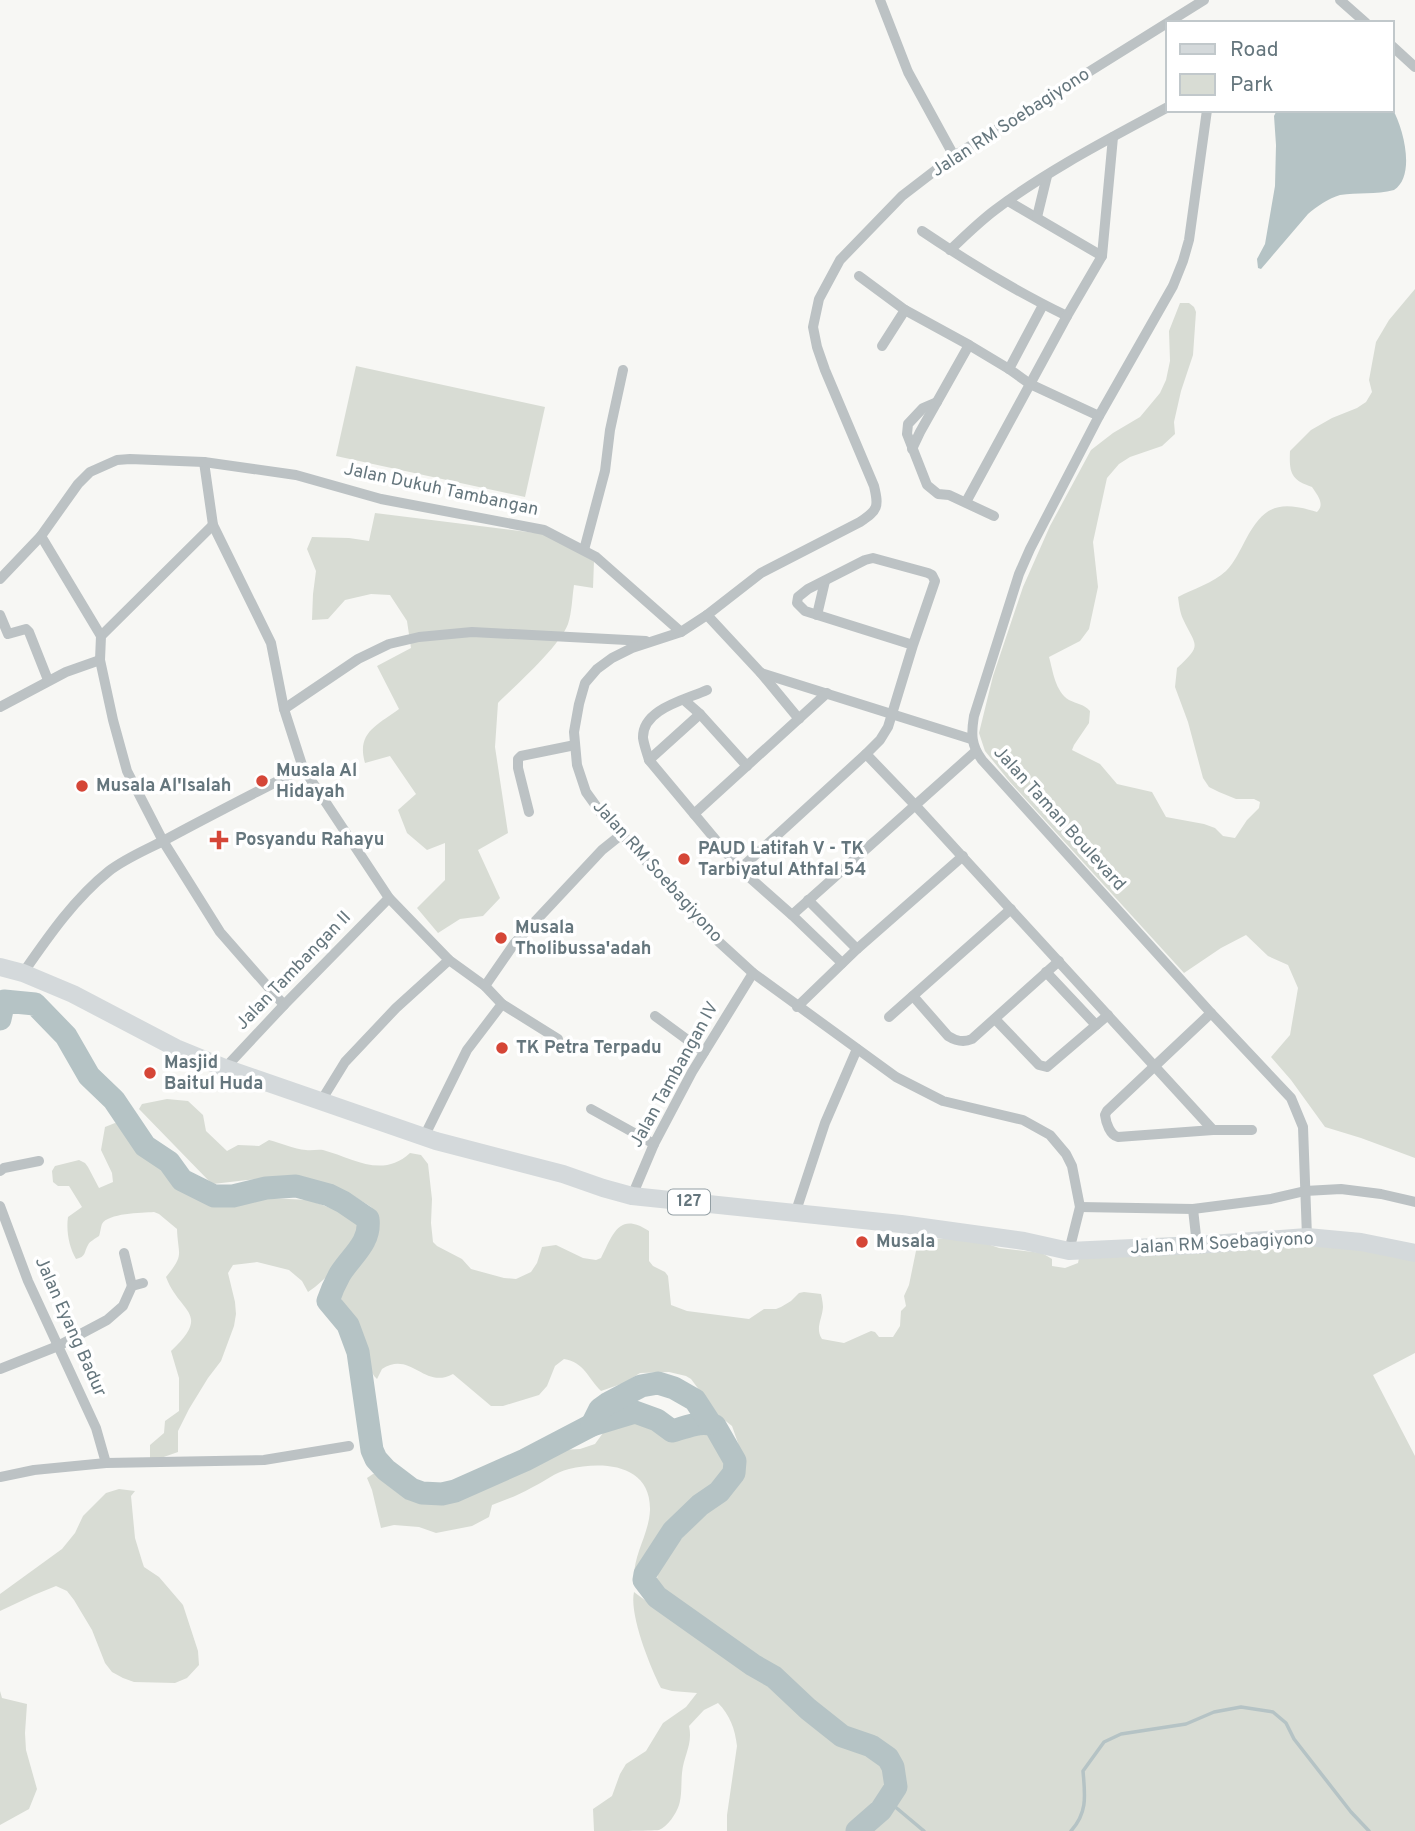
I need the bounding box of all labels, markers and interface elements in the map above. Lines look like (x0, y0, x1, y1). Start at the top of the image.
legend (1166, 21, 1394, 112)
text: Road (1230, 37, 1279, 64)
street label: Jalan RM Soebagiyono (928, 63, 1094, 183)
text: Park (1230, 72, 1273, 99)
street label: Jalan Dukuh Tambangan (342, 458, 540, 522)
street label: Jalan Taman Boulevard (988, 742, 1130, 896)
place label: Musala Al Hidayah (276, 760, 357, 804)
marker: Musala Al Hidayah (254, 773, 270, 789)
place label: Musala Al'Isalah (96, 775, 232, 798)
marker: Musala Al'Isalah (74, 778, 90, 794)
street label: Jalan RM Soebagiyono (587, 796, 727, 948)
place label: Posyandu Rahayu (235, 829, 384, 852)
marker: Posyandu Rahayu (209, 830, 229, 850)
place label: PAUD Latifah V - TK Tarbiyatul Athfal 54 (698, 838, 866, 882)
marker: PAUD Latifah V - TK Tarbiyatul Athfal 54 (676, 851, 692, 867)
street label: Jalan Tambangan II (231, 907, 357, 1035)
place label: Musala Tholibussa'adah (515, 917, 651, 961)
marker: Musala Tholibussa'adah (493, 930, 509, 946)
street label: Jalan Tambangan IV (625, 998, 725, 1152)
place label: TK Petra Terpadu (516, 1037, 662, 1060)
marker: TK Petra Terpadu (494, 1040, 510, 1056)
place label: Masjid Baitul Huda (164, 1052, 263, 1096)
marker: Masjid Baitul Huda (142, 1065, 158, 1081)
road number: 127 (668, 1190, 710, 1214)
street label: Jalan RM Soebagiyono (1130, 1228, 1314, 1260)
place label: Musala (876, 1231, 935, 1254)
marker: Musala (854, 1234, 870, 1250)
street label: Jalan Eyang Badur (29, 1254, 111, 1400)

